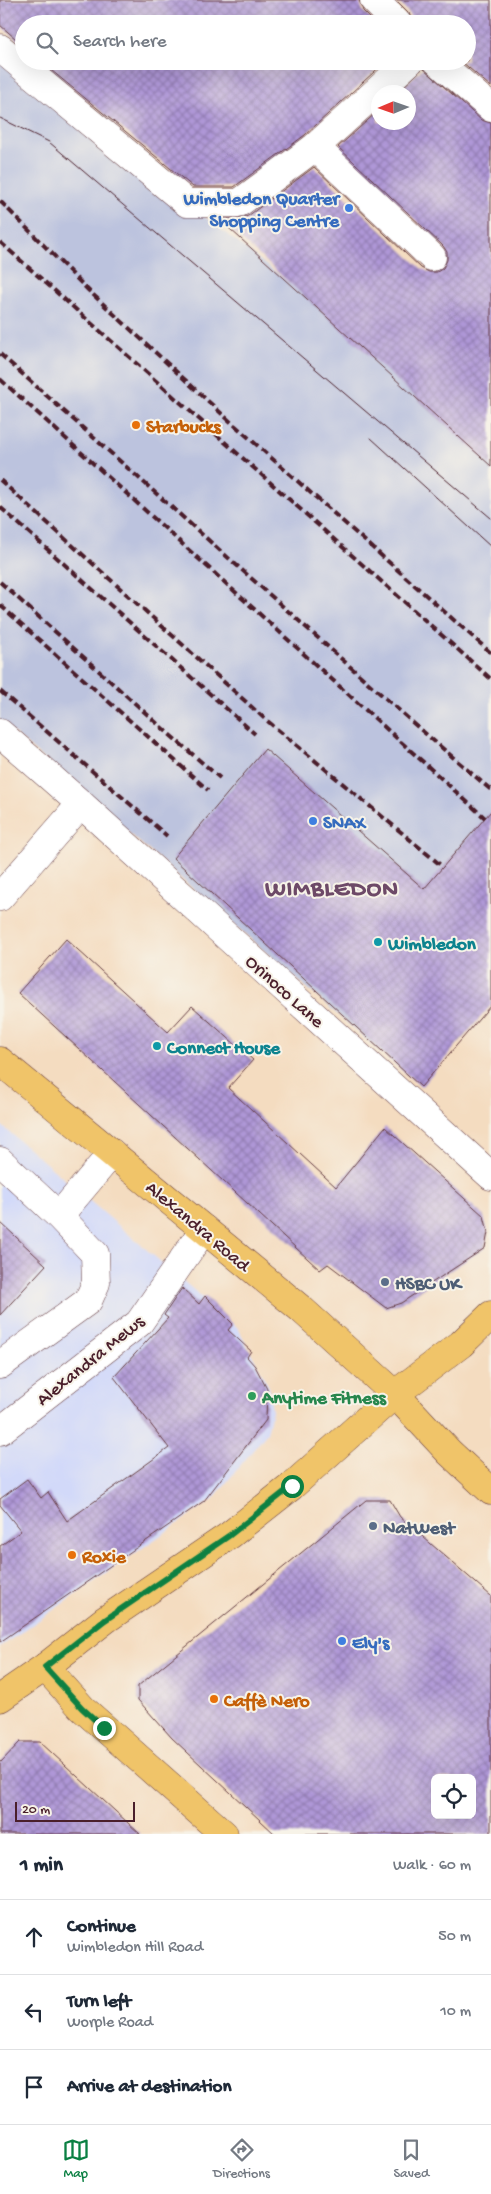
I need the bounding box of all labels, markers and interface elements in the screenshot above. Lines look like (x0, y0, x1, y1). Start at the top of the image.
search box (15, 15, 476, 70)
icon: search (33, 29, 61, 57)
text: Search here (73, 31, 167, 54)
north arrow (371, 85, 416, 130)
place label: Wimbledon Quarter Shopping Centre (182, 189, 341, 234)
marker: Wimbledon Quarter Shopping Centre (343, 202, 355, 214)
place label: Starbucks (146, 417, 222, 440)
marker: Starbucks (130, 419, 142, 431)
place label: SNAX (323, 813, 367, 836)
marker: SNAX (307, 815, 319, 827)
district label: WIMBLEDON (264, 876, 399, 905)
place label: Wimbledon (387, 934, 477, 957)
marker: Wimbledon (372, 936, 384, 948)
street label: Orinoco Lane (239, 951, 328, 1034)
place label: Connect House (166, 1038, 281, 1061)
marker: Connect House (151, 1040, 163, 1052)
street label: Alexandra Road (140, 1177, 255, 1279)
place label: HSBC UK (395, 1274, 463, 1297)
marker: HSBC UK (379, 1276, 391, 1288)
street label: Alexandra Mews (33, 1311, 151, 1412)
place label: Anytime Fitness (261, 1388, 387, 1411)
marker: Anytime Fitness (246, 1390, 258, 1402)
route start (281, 1475, 304, 1498)
place label: NatWest (383, 1518, 457, 1541)
marker: NatWest (367, 1520, 379, 1532)
place label: Roxie (81, 1547, 127, 1570)
marker: Roxie (66, 1549, 78, 1561)
place label: Ely's (352, 1633, 390, 1656)
marker: Ely's (336, 1635, 348, 1647)
place label: Caffè Nero (223, 1691, 310, 1714)
marker: Caffè Nero (208, 1693, 220, 1705)
route end (93, 1717, 116, 1740)
map controls (431, 1774, 476, 1819)
button: locate (431, 1774, 476, 1819)
scale bar (15, 1799, 135, 1822)
text: 20 m (22, 1802, 50, 1819)
text: 1 min (20, 1854, 63, 1879)
text: Walk · 60 m (393, 1857, 471, 1876)
text: Continue (67, 1916, 136, 1939)
icon: ahead (20, 1923, 48, 1951)
text: 50 m (438, 1928, 471, 1947)
text: Wimbledon Hill Road (67, 1939, 203, 1958)
text: Turn left (67, 1991, 131, 2014)
icon: left (20, 1998, 48, 2026)
text: 10 m (440, 2003, 471, 2022)
text: Worple Road (67, 2014, 153, 2033)
icon: arrive (20, 2073, 48, 2101)
text: Arrive at destination (67, 2076, 231, 2099)
tab: Map (62, 2136, 90, 2183)
tab: Directions (213, 2136, 270, 2183)
tab: Saved (393, 2136, 429, 2183)

